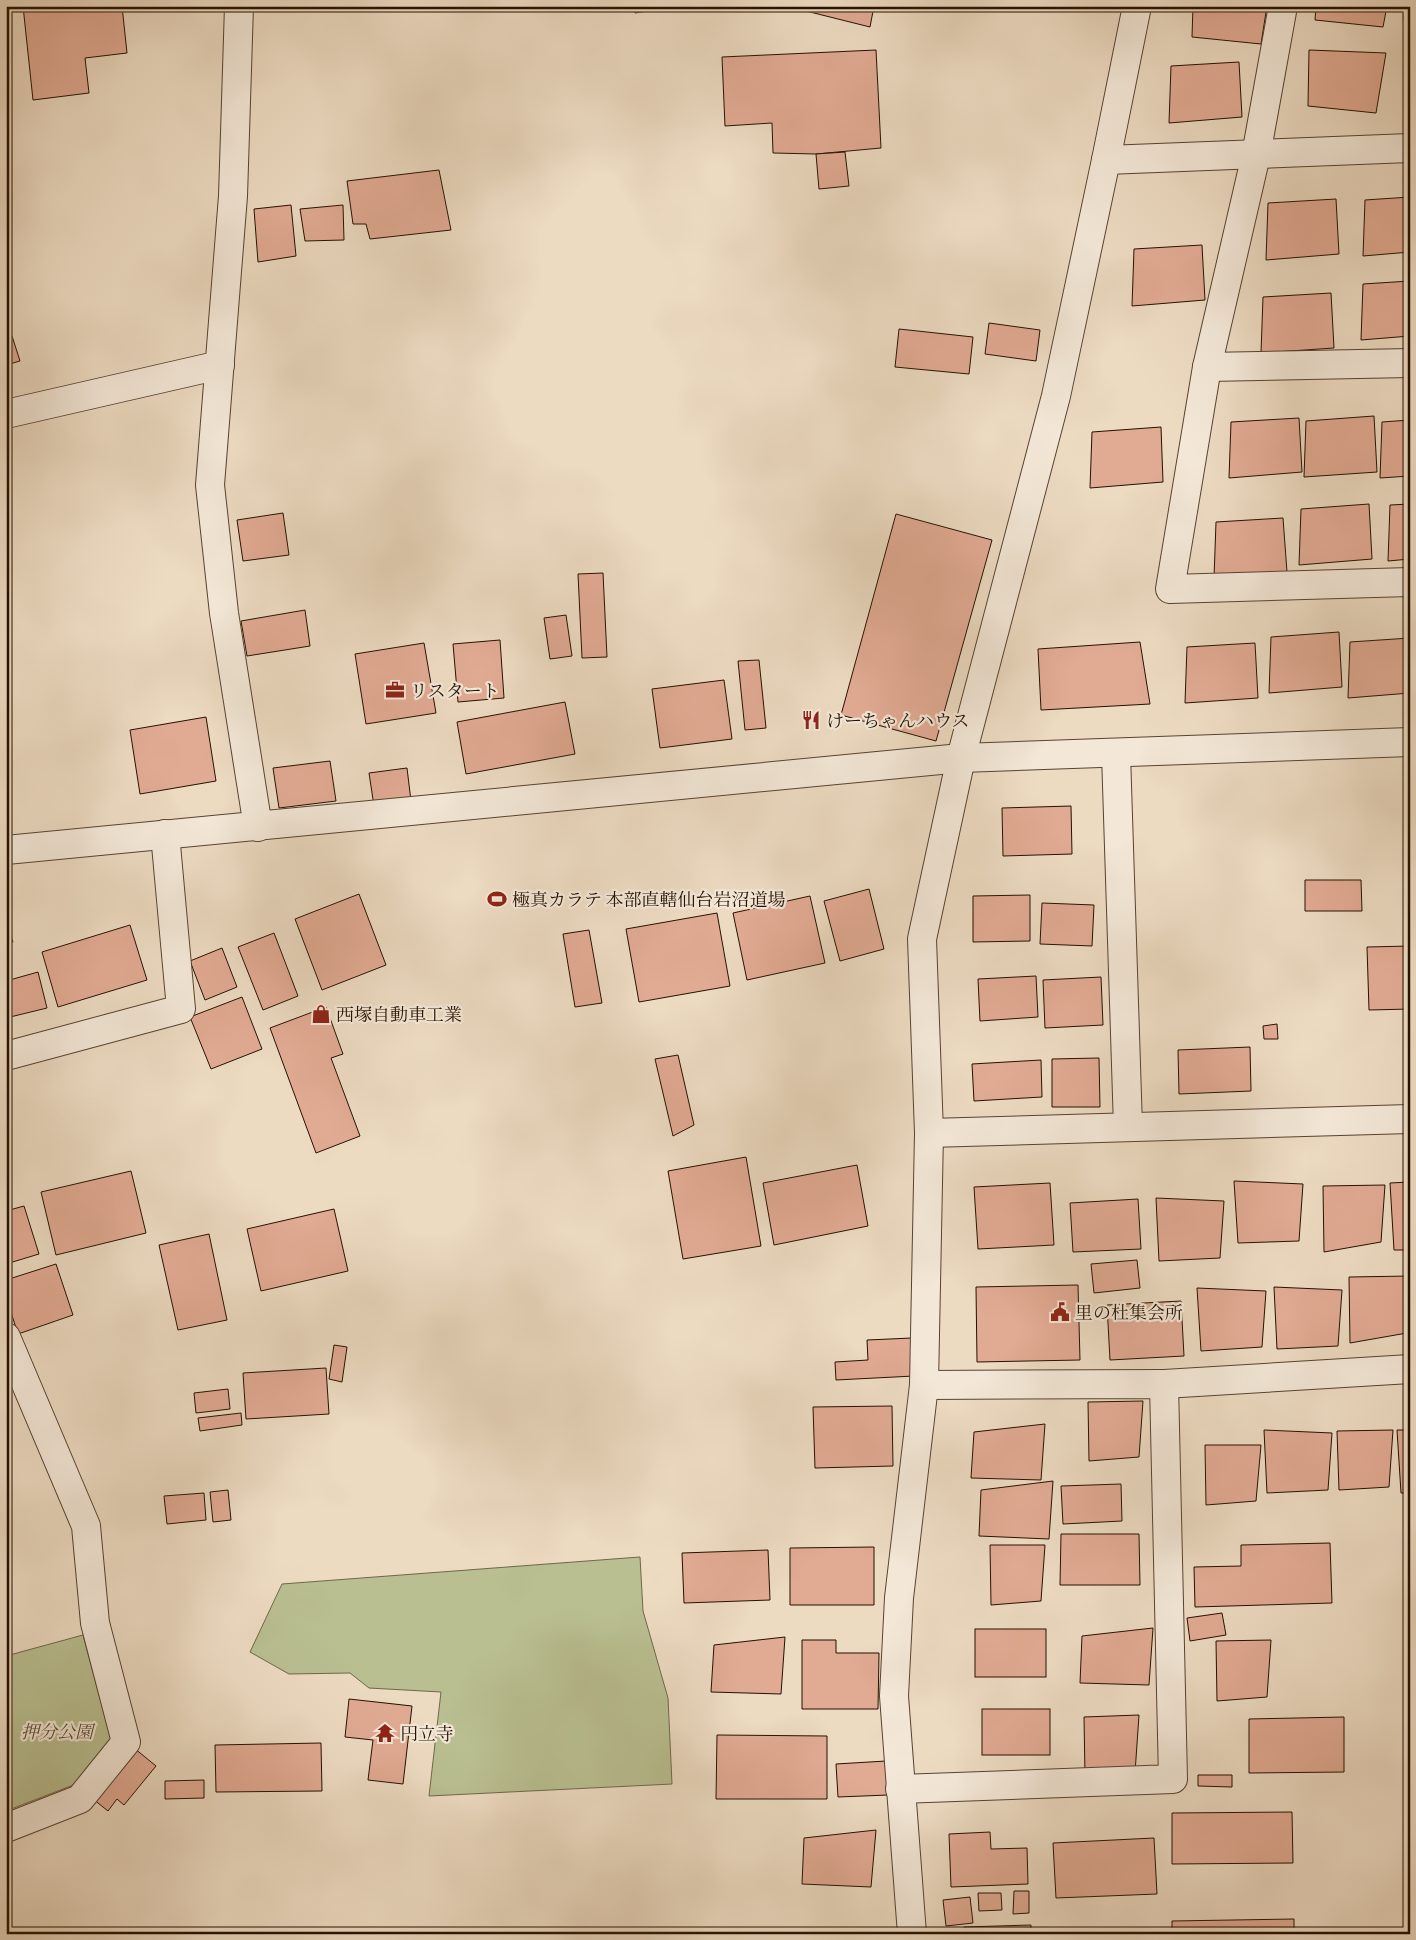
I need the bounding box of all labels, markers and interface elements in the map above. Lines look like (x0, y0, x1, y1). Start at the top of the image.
office icon: リスタート (384, 679, 406, 701)
place label: リスタート (410, 679, 500, 702)
restaurant icon: けーちゃんハウス (800, 709, 822, 731)
place label: けーちゃんハウス (826, 709, 969, 732)
sports icon: 極真カラテ 本部直轄仙台岩沼道場 (486, 888, 508, 910)
place label: 極真カラテ 本部直轄仙台岩沼道場 (512, 888, 786, 911)
shop icon: 西塚自動車工業 (310, 1003, 332, 1025)
place label: 西塚自動車工業 (336, 1003, 462, 1026)
public building icon: 里の杜集会所 (1049, 1301, 1071, 1323)
place label: 里の杜集会所 (1075, 1301, 1183, 1324)
park label: 押分公園 (21, 1720, 96, 1743)
temple icon: 円立寺 (374, 1722, 396, 1744)
place label: 円立寺 (400, 1722, 454, 1745)

